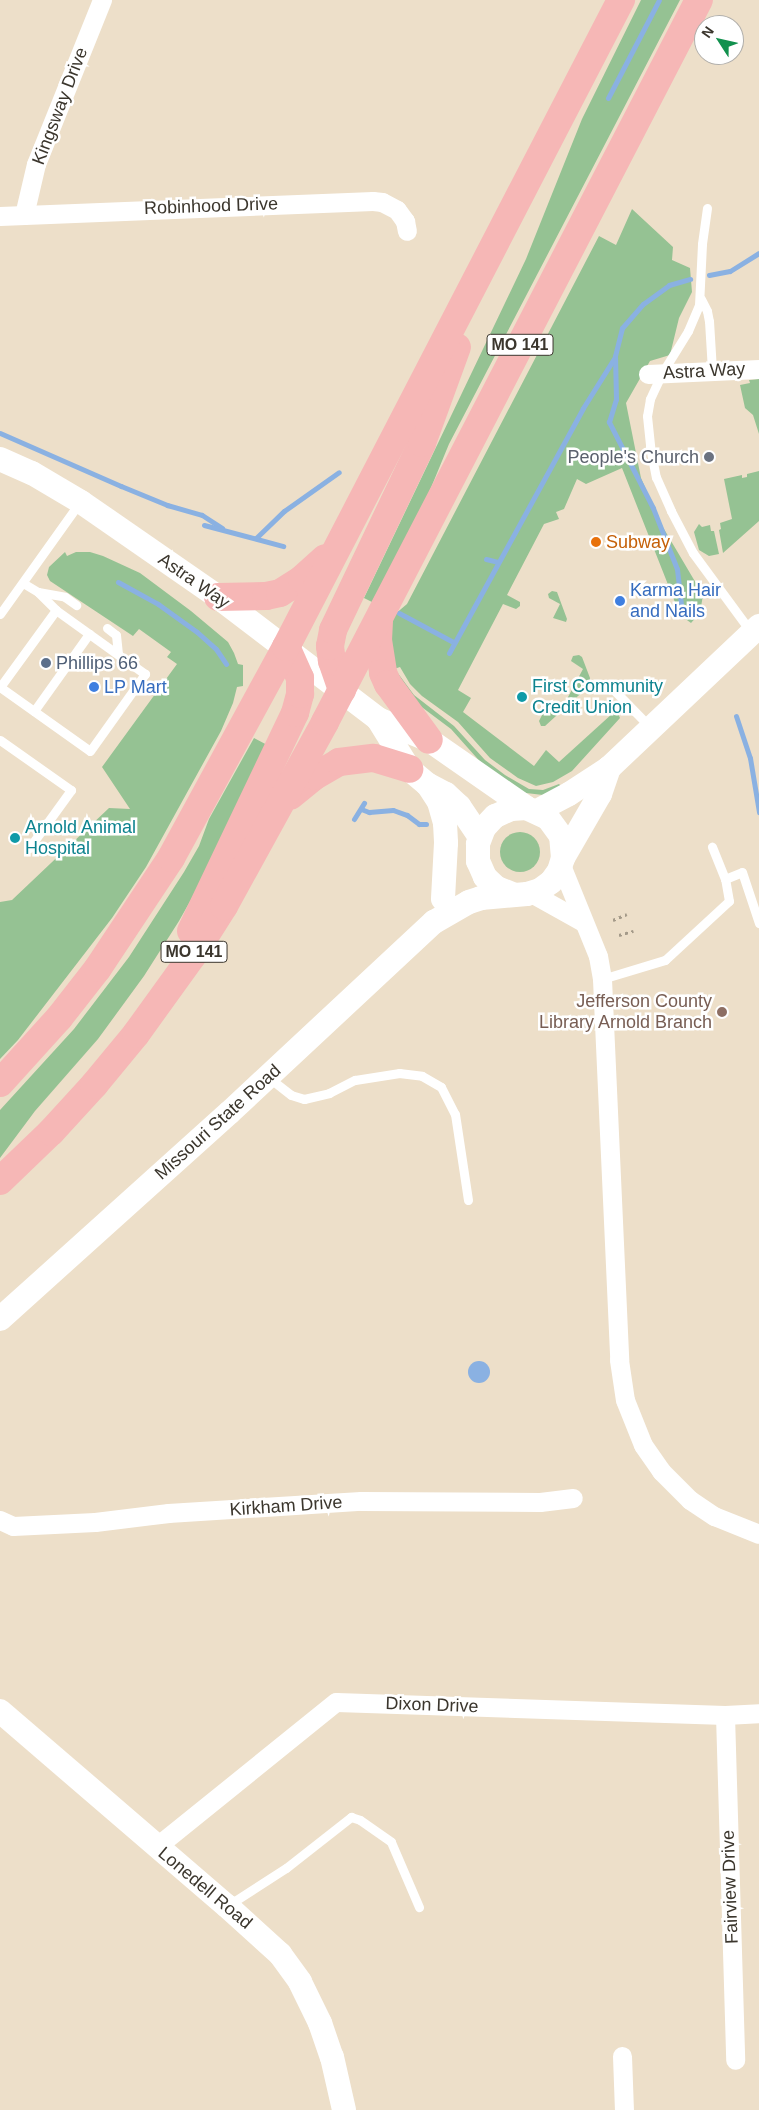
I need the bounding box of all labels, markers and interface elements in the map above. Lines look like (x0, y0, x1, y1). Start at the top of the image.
north arrow (694, 15, 744, 65)
text: N (698, 23, 717, 41)
street label: Kingsway Drive (28, 44, 92, 168)
street label: Robinhood Drive (144, 193, 278, 219)
road number: MO 141 (486, 332, 554, 358)
street label: Astra Way (662, 358, 746, 384)
place label: People's Church (567, 446, 699, 468)
marker: People's Church (703, 451, 715, 463)
place label: Subway (606, 531, 670, 553)
marker: Subway (590, 536, 602, 548)
street label: Astra Way (154, 549, 234, 613)
place label: Karma Hair and Nails (630, 580, 721, 622)
marker: Karma Hair and Nails (614, 595, 626, 607)
place label: Phillips 66 (56, 652, 138, 674)
marker: Phillips 66 (40, 657, 52, 669)
place label: LP Mart (104, 676, 167, 698)
place label: First Community Credit Union (532, 676, 663, 719)
marker: LP Mart (88, 681, 100, 693)
marker: First Community Credit Union (516, 691, 528, 703)
place label: Arnold Animal Hospital (25, 817, 137, 860)
marker: Arnold Animal Hospital (9, 832, 21, 844)
road number: MO 141 (160, 939, 228, 966)
place label: Jefferson County Library Arnold Branch (538, 991, 712, 1034)
marker: Jefferson County Library Arnold Branch (716, 1006, 728, 1018)
street label: Missouri State Road (151, 1060, 285, 1184)
street label: Kirkham Drive (229, 1491, 343, 1521)
street label: Dixon Drive (385, 1693, 479, 1717)
street label: Fairview Drive (717, 1830, 743, 1944)
street label: Lonedell Road (154, 1842, 256, 1934)

